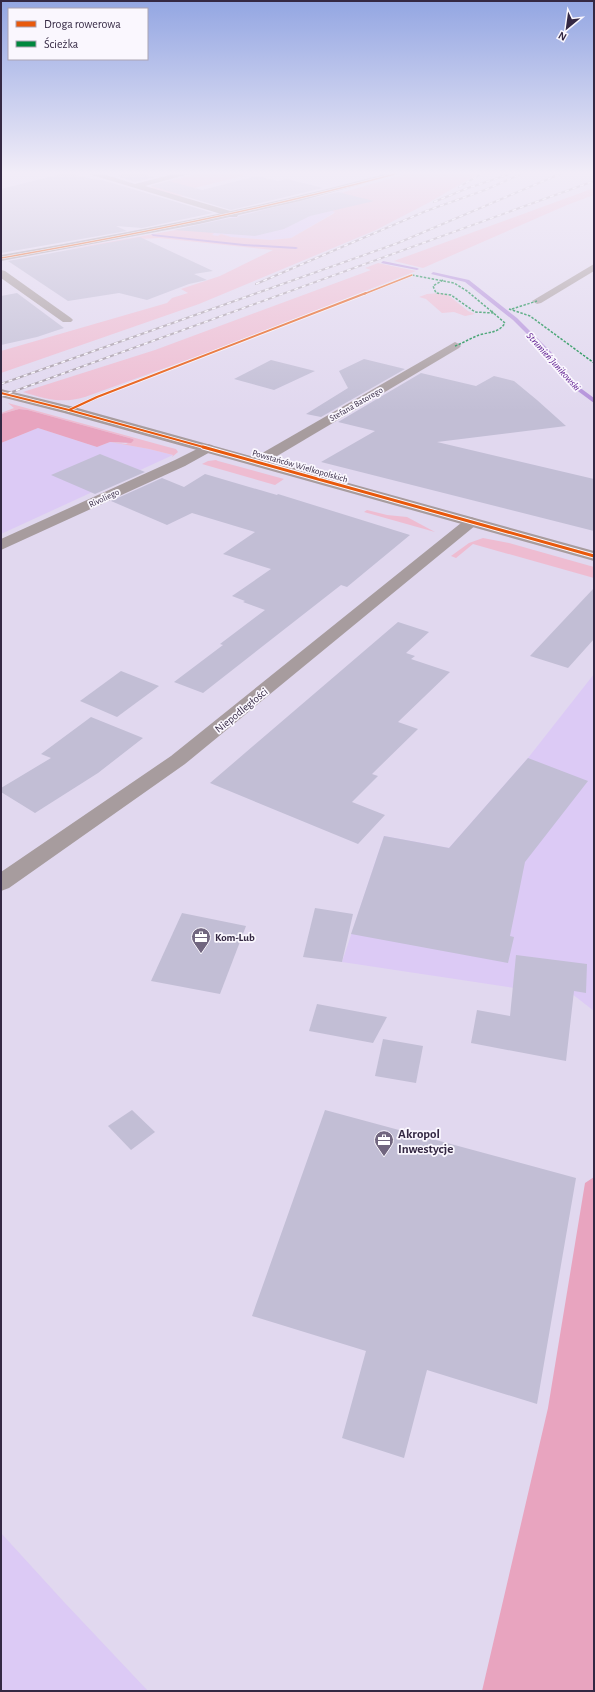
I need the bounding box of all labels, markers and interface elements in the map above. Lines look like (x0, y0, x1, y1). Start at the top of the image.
legend (8, 8, 148, 60)
north arrow (547, 8, 587, 48)
text: Droga rowerowa (44, 18, 121, 30)
text: N (556, 30, 568, 43)
text: Ścieżka (44, 36, 79, 50)
water label: Strumień Junikowski (525, 331, 582, 393)
street label: Stefana Batorego (328, 385, 385, 423)
street label: Powstańców Wielkopolskich (251, 449, 349, 485)
street label: Rivoliego (88, 487, 121, 509)
street label: Niepodległości (213, 686, 270, 735)
office icon: Kom-Lub (190, 926, 212, 954)
place label: Kom-Lub (215, 932, 255, 943)
place label: Akropol Inwestycje (398, 1128, 453, 1156)
office icon: Akropol Inwestycje (373, 1129, 395, 1157)

